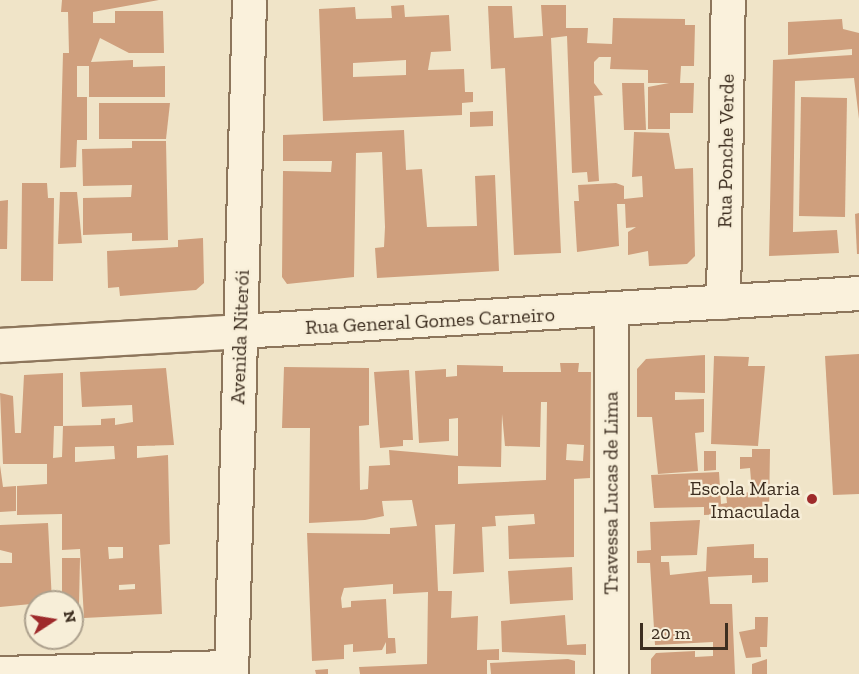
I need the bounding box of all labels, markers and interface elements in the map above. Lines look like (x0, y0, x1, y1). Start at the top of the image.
street label: Rua Ponche Verde (713, 73, 739, 229)
street label: Avenida Niterói (226, 269, 254, 405)
street label: Rua General Gomes Carneiro (305, 302, 555, 340)
street label: Travessa Lucas de Lima (599, 391, 623, 595)
place label: Escola Maria Imaculada (690, 476, 800, 523)
marker: Escola Maria Imaculada (805, 492, 819, 506)
north arrow (24, 590, 84, 650)
text: N (60, 609, 81, 624)
scale bar (643, 611, 732, 649)
text: 20 m (651, 622, 690, 644)

